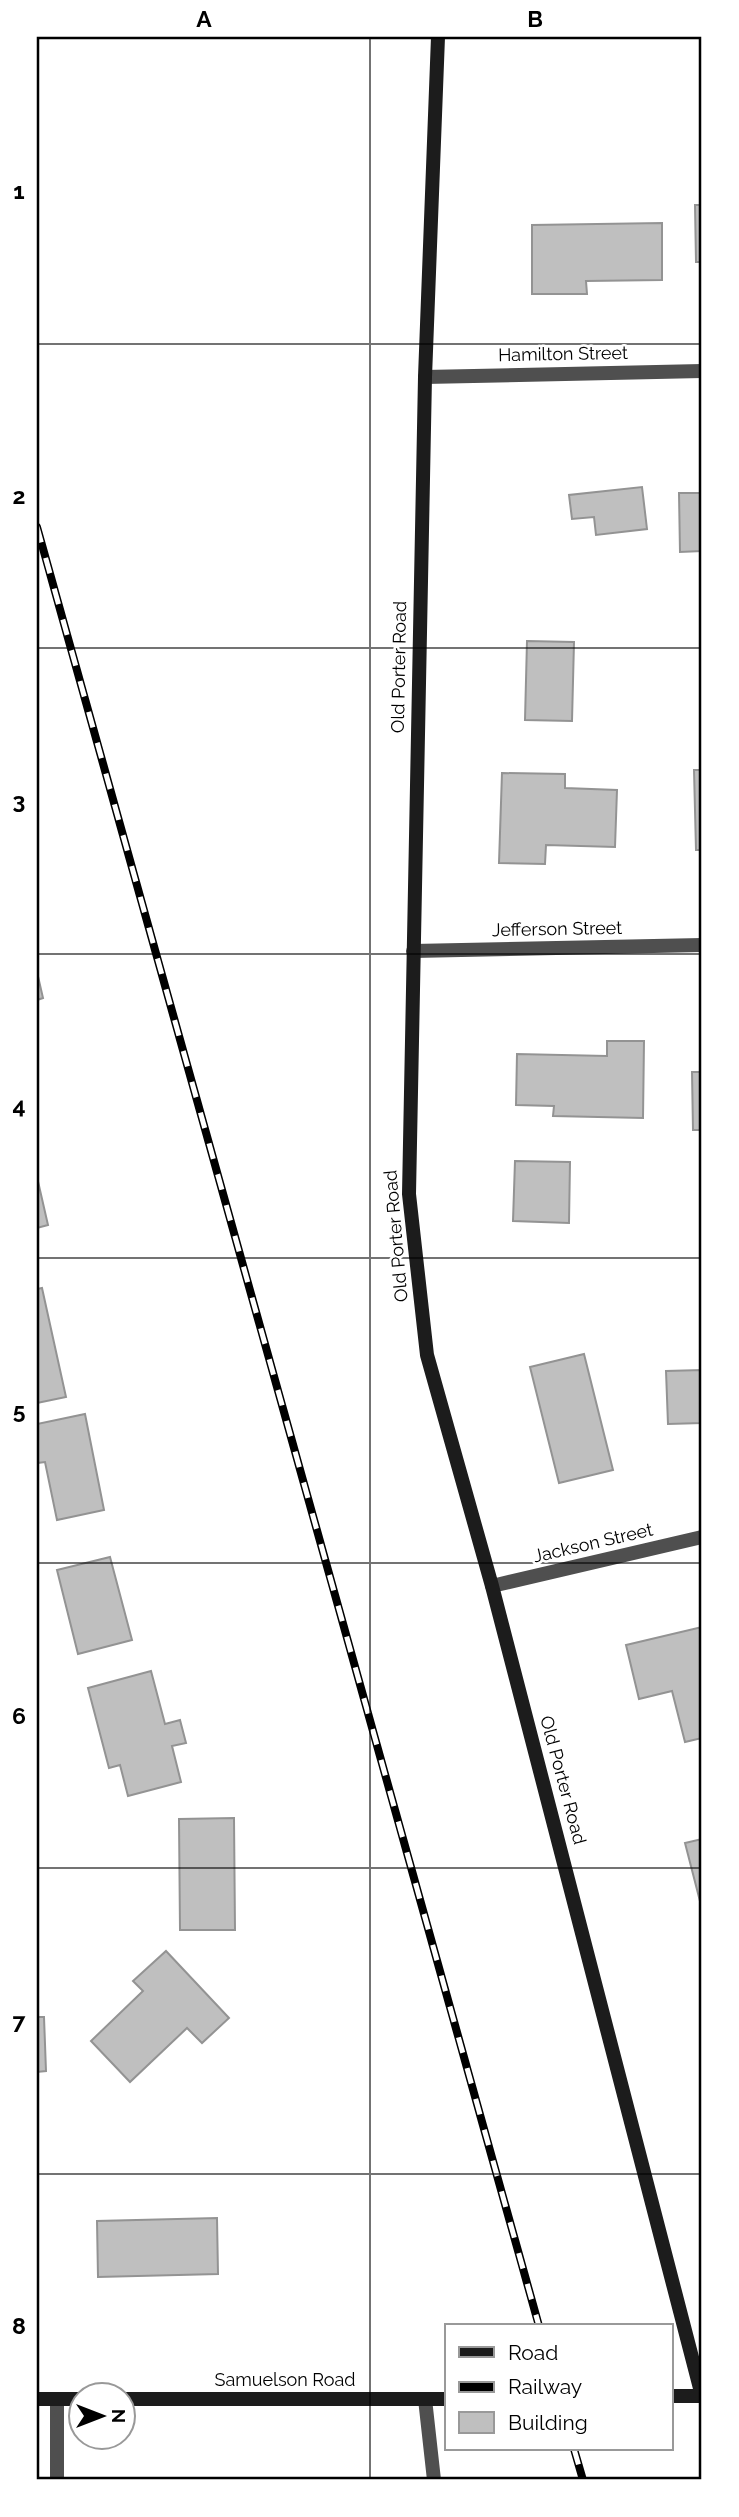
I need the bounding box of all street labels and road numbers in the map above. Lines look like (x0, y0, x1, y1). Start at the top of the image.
street label: Hamilton Street (498, 342, 628, 365)
street label: Old Porter Road (387, 601, 410, 733)
street label: Jefferson Street (492, 917, 622, 940)
street label: Old Porter Road (379, 1169, 412, 1303)
street label: Jackson Street (531, 1519, 655, 1566)
street label: Old Porter Road (536, 1713, 591, 1847)
street label: Samuelson Road (214, 2369, 356, 2390)

